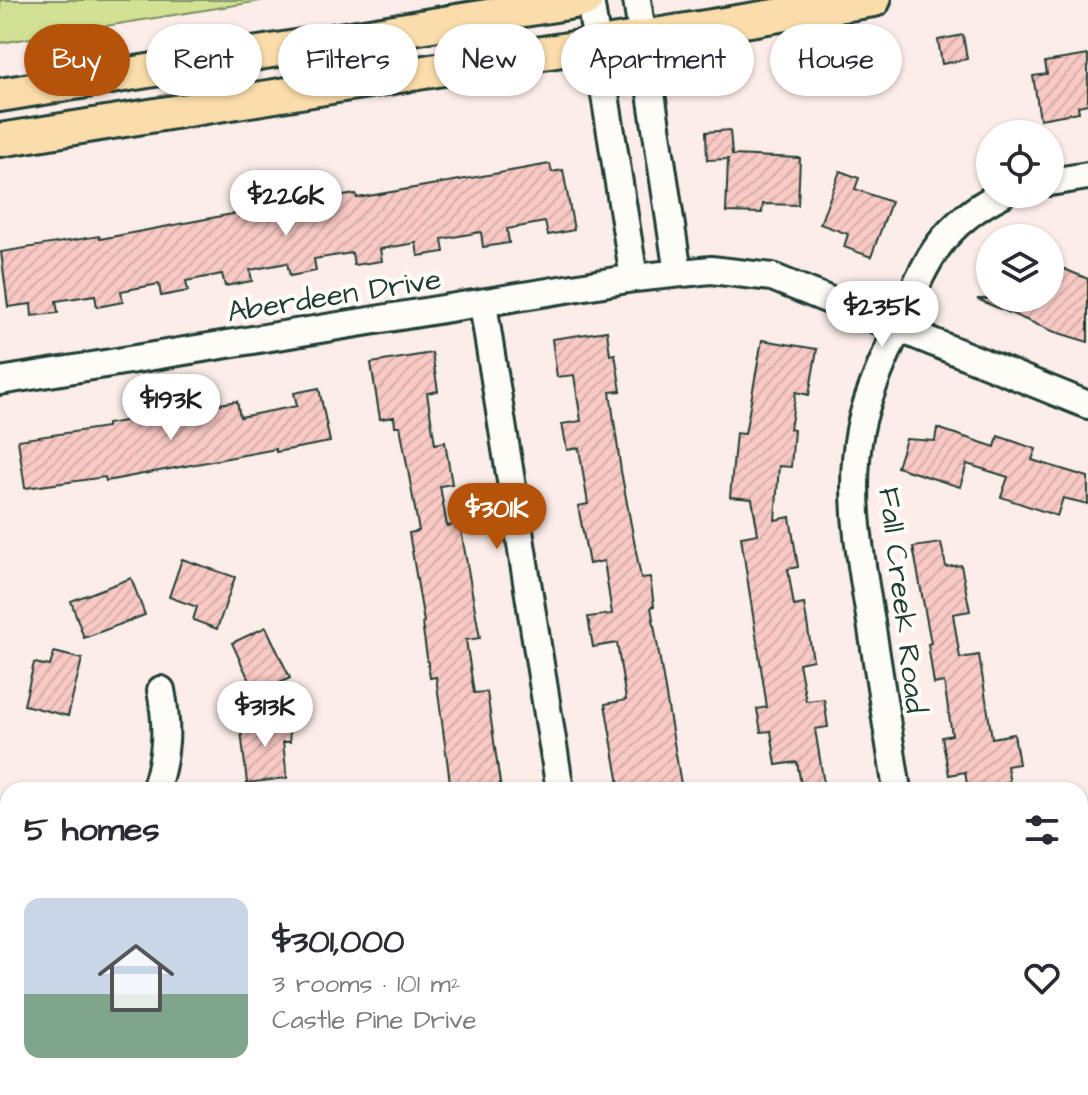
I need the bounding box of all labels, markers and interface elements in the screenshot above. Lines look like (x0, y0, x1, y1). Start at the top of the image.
chip: Buy (24, 24, 130, 96)
chip: Rent (146, 24, 262, 96)
chip: Filters (278, 24, 418, 96)
chip: New (434, 24, 545, 96)
chip: Apartment (561, 24, 754, 96)
chip: House (770, 24, 902, 96)
map controls (976, 120, 1064, 312)
button: locate (976, 120, 1064, 208)
pin: $226K (230, 170, 342, 238)
text: $226K (248, 178, 324, 214)
button: layers (976, 224, 1064, 312)
street label: Aberdeen Drive (224, 258, 444, 334)
pin: $235K (826, 281, 938, 349)
text: $235K (844, 289, 920, 325)
pin: $193K (115, 374, 227, 442)
text: $193K (140, 382, 202, 418)
pin: $301K (441, 483, 553, 551)
street label: Fall Creek Road (867, 485, 937, 715)
text: $301K (465, 491, 529, 527)
pin: $313K (209, 681, 321, 749)
text: $313K (235, 689, 295, 725)
text: 5 homes (24, 806, 160, 854)
icon: filters (1020, 808, 1064, 852)
text: $301,000 (272, 918, 404, 966)
icon: home (88, 930, 184, 1026)
icon: heart (1020, 956, 1064, 1000)
text: 3 rooms · 101 m² (272, 966, 460, 1002)
text: Castle Pine Drive (272, 1002, 476, 1038)

